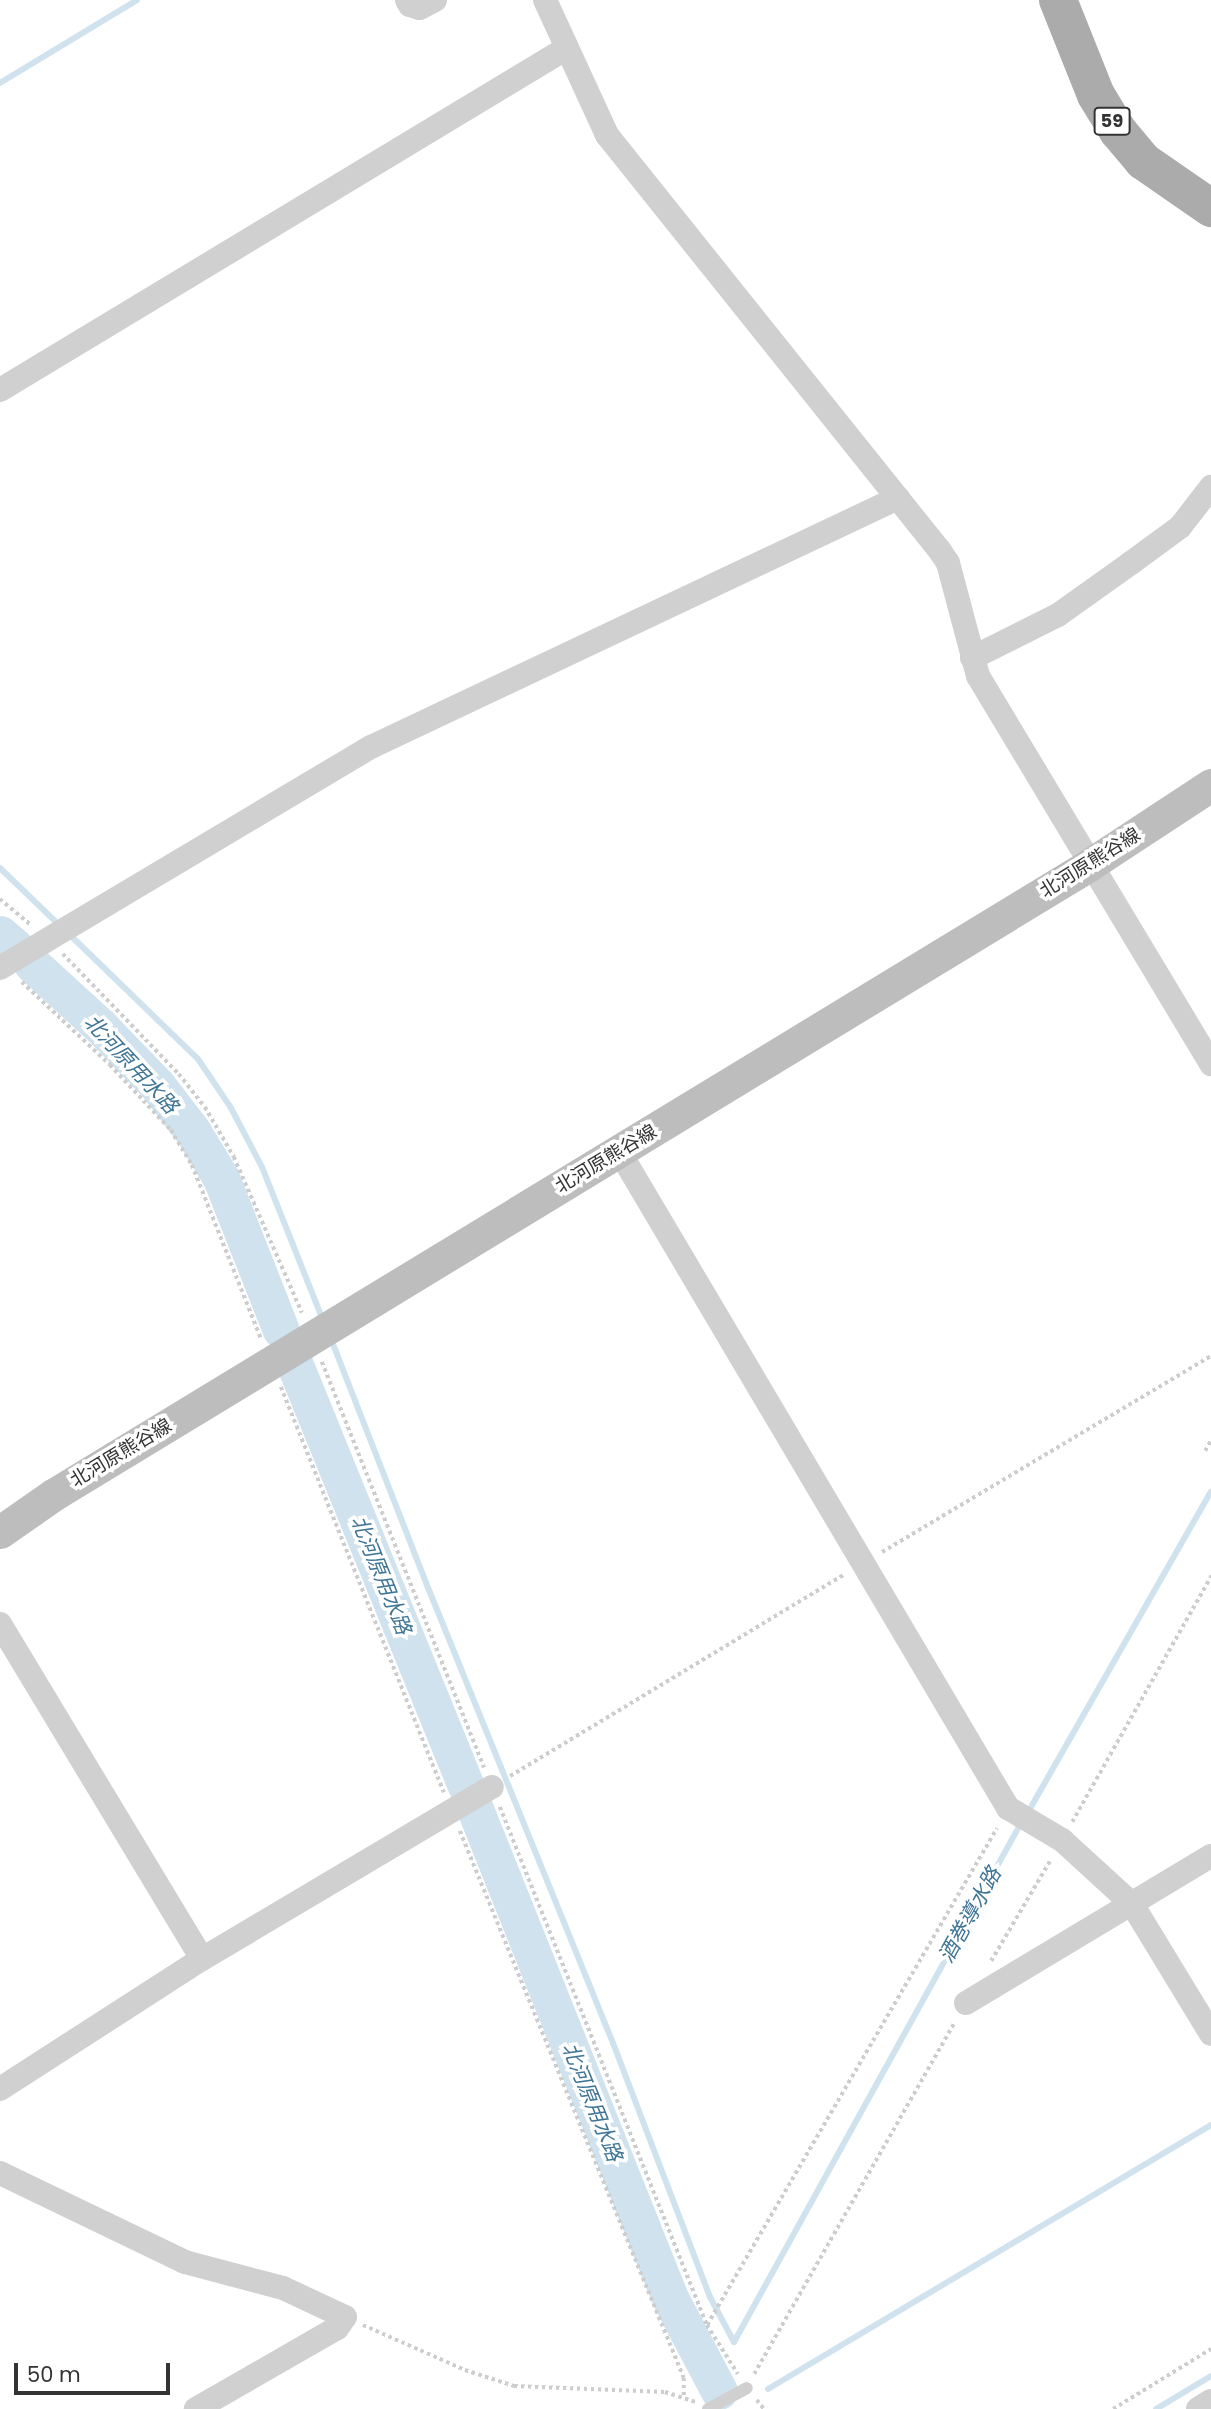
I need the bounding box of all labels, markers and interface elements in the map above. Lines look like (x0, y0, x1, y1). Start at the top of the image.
road number: 59 (1093, 106, 1131, 136)
street label: 北河原熊谷線 (1036, 823, 1144, 903)
water label: 北河原用水路 (79, 1009, 183, 1119)
street label: 北河原熊谷線 (551, 1120, 661, 1198)
street label: 北河原熊谷線 (66, 1414, 176, 1492)
water label: 北河原用水路 (346, 1512, 416, 1638)
water label: 酒巻導水路 (934, 1863, 1006, 1967)
water label: 北河原用水路 (557, 2039, 627, 2165)
scale bar (18, 2350, 173, 2394)
text: 50 m (27, 2360, 81, 2389)

